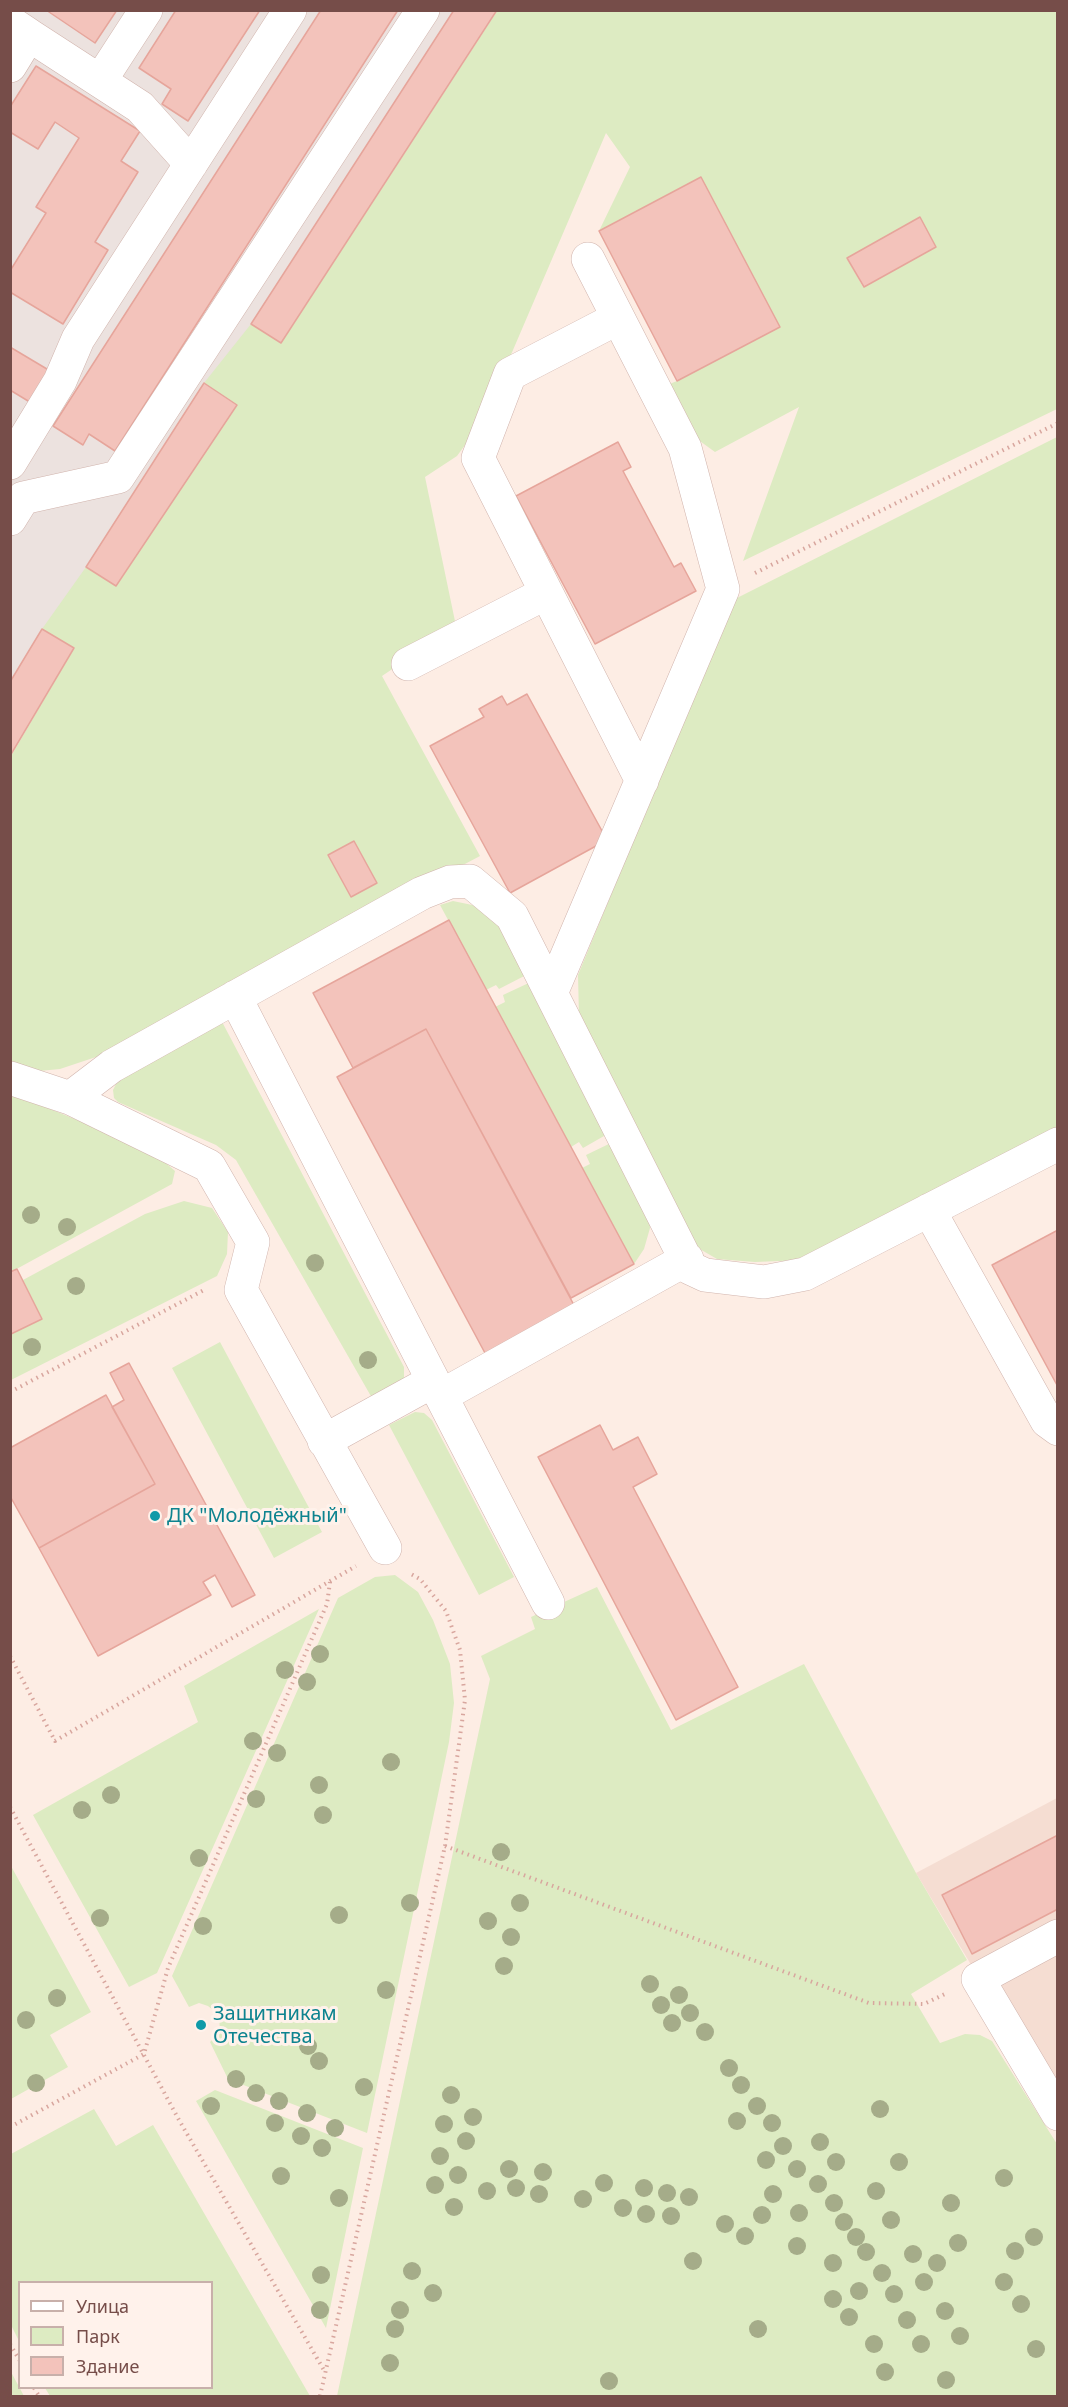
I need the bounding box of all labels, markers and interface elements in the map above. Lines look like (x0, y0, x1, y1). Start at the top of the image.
place label: ДК "Молодёжный" (167, 1504, 347, 1528)
marker: ДК "Молодёжный" (148, 1509, 162, 1523)
place label: Защитникам Отечества (213, 2002, 337, 2049)
marker: Защитникам Отечества (194, 2018, 208, 2032)
legend (18, 2281, 213, 2389)
text: Улица (76, 2294, 129, 2318)
text: Парк (76, 2324, 120, 2348)
text: Здание (76, 2354, 139, 2378)

